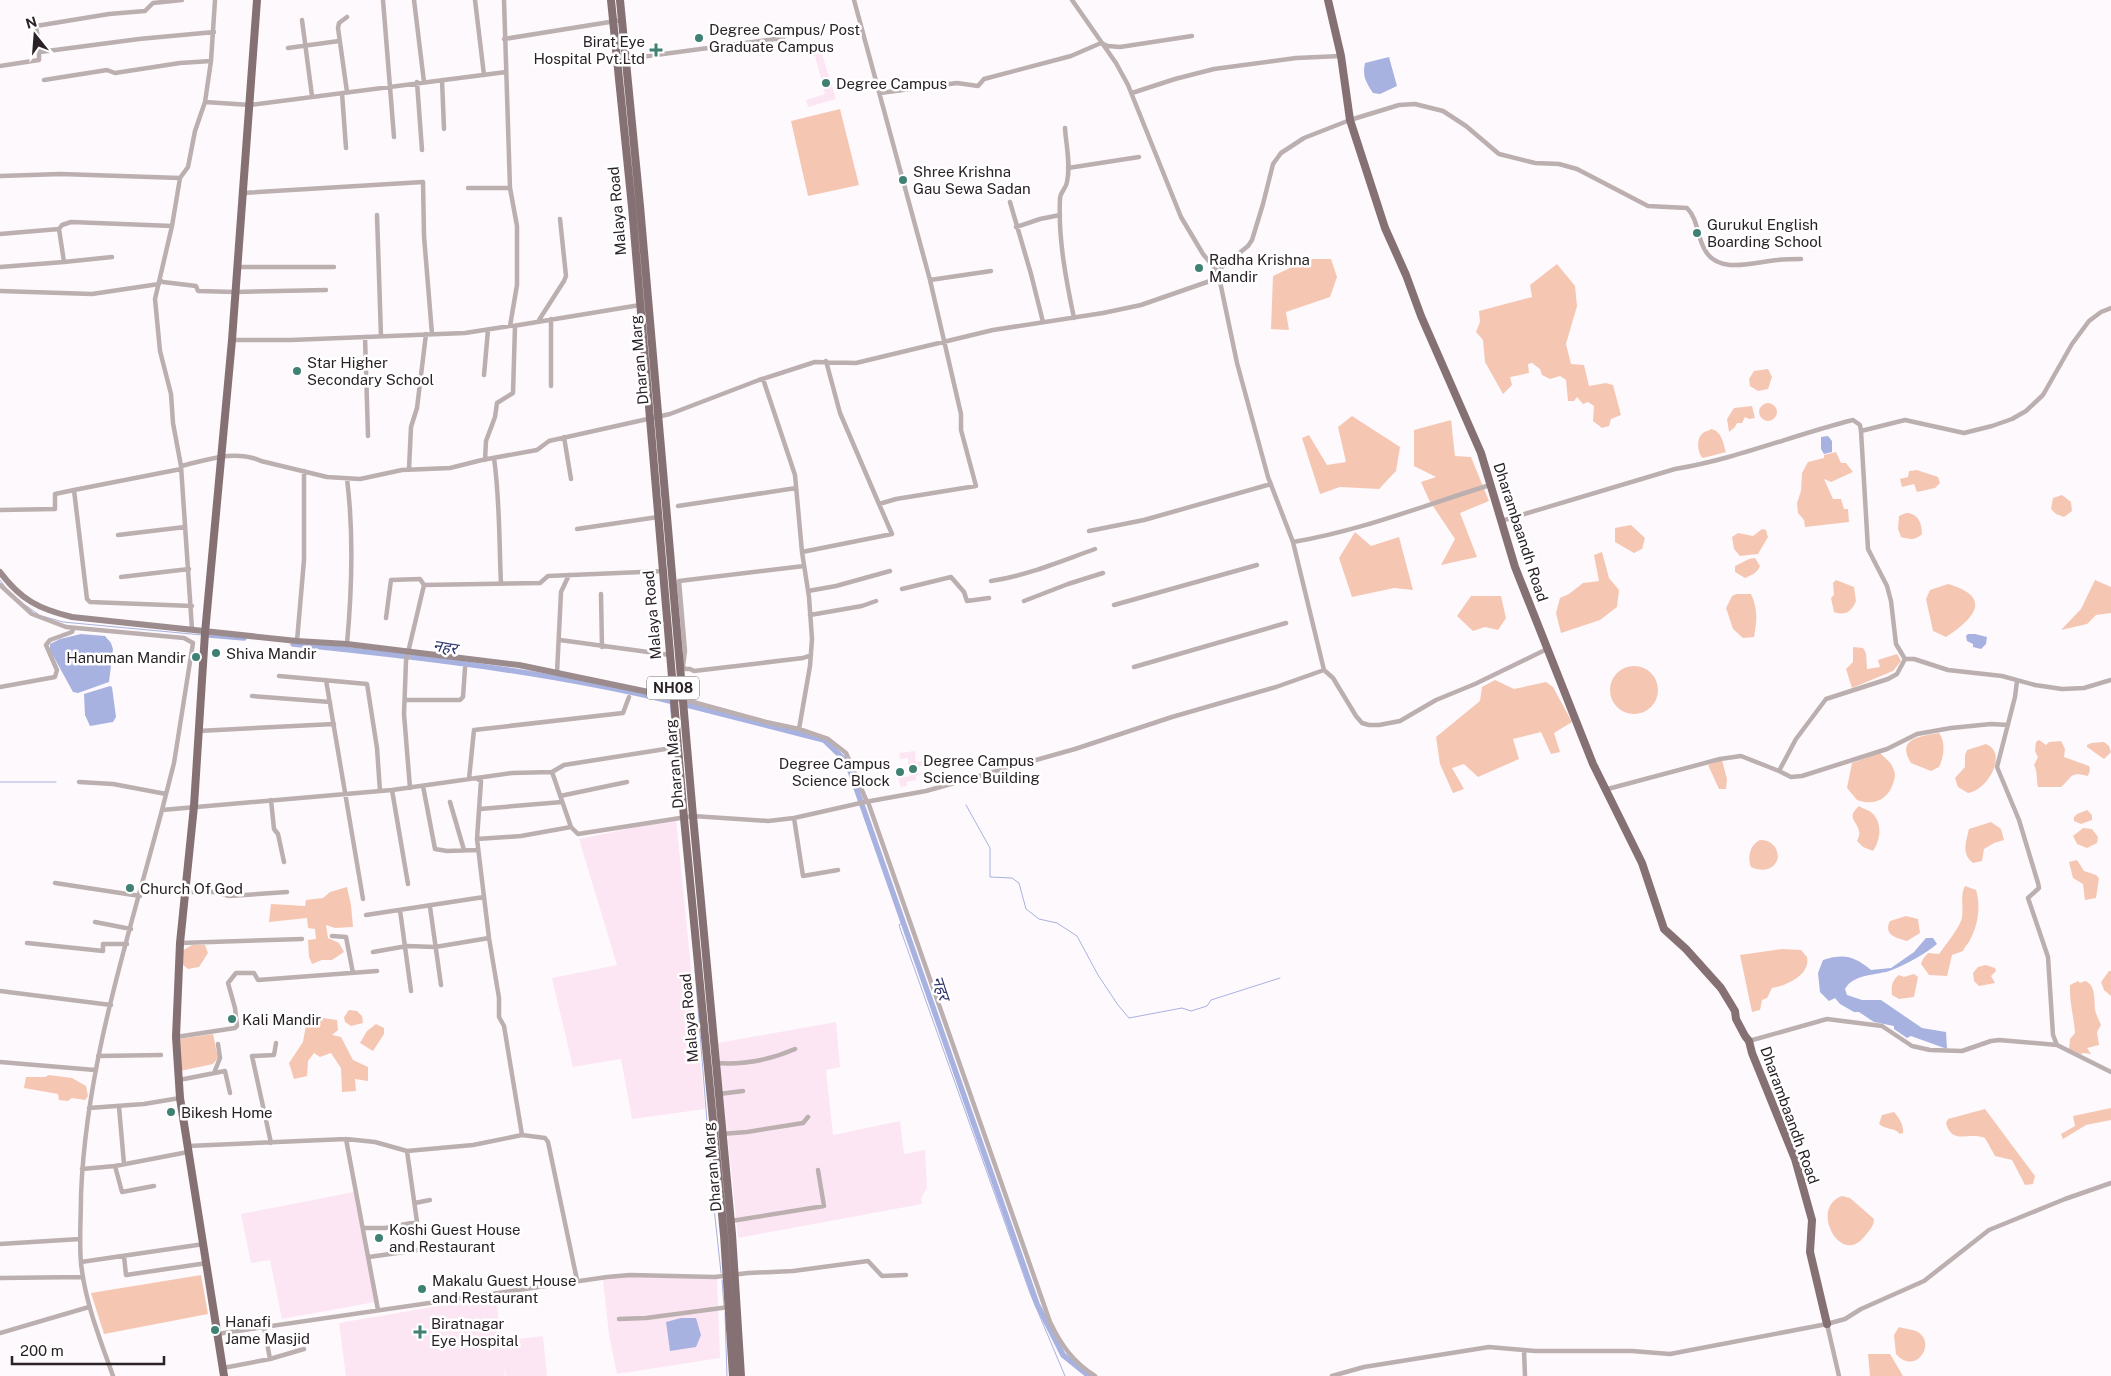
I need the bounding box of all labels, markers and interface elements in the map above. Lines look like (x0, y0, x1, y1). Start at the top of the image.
north arrow (10, 10, 60, 60)
text: N (24, 13, 39, 32)
place label: Degree Campus/ Post Graduate Campus (709, 21, 860, 55)
marker: Degree Campus/ Post Graduate Campus (693, 32, 705, 44)
place label: Birat Eye Hospital Pvt.Ltd (533, 33, 645, 67)
marker: Birat Eye Hospital Pvt.Ltd (649, 43, 663, 57)
place label: Degree Campus (836, 75, 947, 92)
marker: Degree Campus (820, 77, 832, 89)
place label: Shree Krishna Gau Sewa Sadan (913, 163, 1031, 197)
street label: Malaya Road (605, 166, 629, 256)
marker: Shree Krishna Gau Sewa Sadan (897, 174, 909, 186)
place label: Gurukul English Boarding School (1707, 216, 1822, 250)
marker: Gurukul English Boarding School (1691, 227, 1703, 239)
place label: Radha Krishna Mandir (1209, 251, 1310, 285)
marker: Radha Krishna Mandir (1193, 262, 1205, 274)
street label: Dharan Marg (627, 314, 651, 406)
place label: Star Higher Secondary School (307, 354, 434, 388)
marker: Star Higher Secondary School (291, 365, 303, 377)
street label: Dharambaandh Road (1490, 460, 1552, 604)
street label: Malaya Road (640, 570, 664, 660)
water label: नहर (432, 636, 462, 659)
place label: Shiva Mandir (226, 645, 317, 662)
marker: Shiva Mandir (210, 647, 222, 659)
place label: Hanuman Mandir (66, 649, 186, 666)
marker: Hanuman Mandir (190, 651, 202, 663)
road number: NH08 (647, 676, 699, 700)
street label: Dharan Marg (662, 718, 686, 810)
place label: Degree Campus Science Building (923, 752, 1040, 786)
place label: Degree Campus Science Block (779, 755, 890, 789)
marker: Degree Campus Science Building (907, 763, 919, 775)
marker: Degree Campus Science Block (894, 766, 906, 778)
place label: Church Of God (140, 880, 243, 897)
marker: Church Of God (124, 882, 136, 894)
street label: Malaya Road (677, 973, 701, 1063)
water label: नहर (928, 974, 955, 1006)
place label: Kali Mandir (242, 1011, 321, 1028)
marker: Kali Mandir (226, 1013, 238, 1025)
street label: Dharambaandh Road (1757, 1044, 1823, 1186)
place label: Bikesh Home (181, 1104, 273, 1121)
marker: Bikesh Home (165, 1106, 177, 1118)
street label: Dharan Marg (700, 1121, 724, 1213)
place label: Koshi Guest House and Restaurant (389, 1221, 521, 1255)
marker: Koshi Guest House and Restaurant (373, 1232, 385, 1244)
place label: Makalu Guest House and Restaurant (432, 1272, 576, 1306)
marker: Makalu Guest House and Restaurant (416, 1283, 428, 1295)
place label: Hanafi Jame Masjid (225, 1313, 310, 1347)
place label: Biratnagar Eye Hospital (431, 1315, 519, 1349)
marker: Hanafi Jame Masjid (209, 1324, 221, 1336)
marker: Biratnagar Eye Hospital (413, 1325, 427, 1339)
scale bar (12, 1334, 165, 1366)
text: 200 m (20, 1342, 64, 1359)

